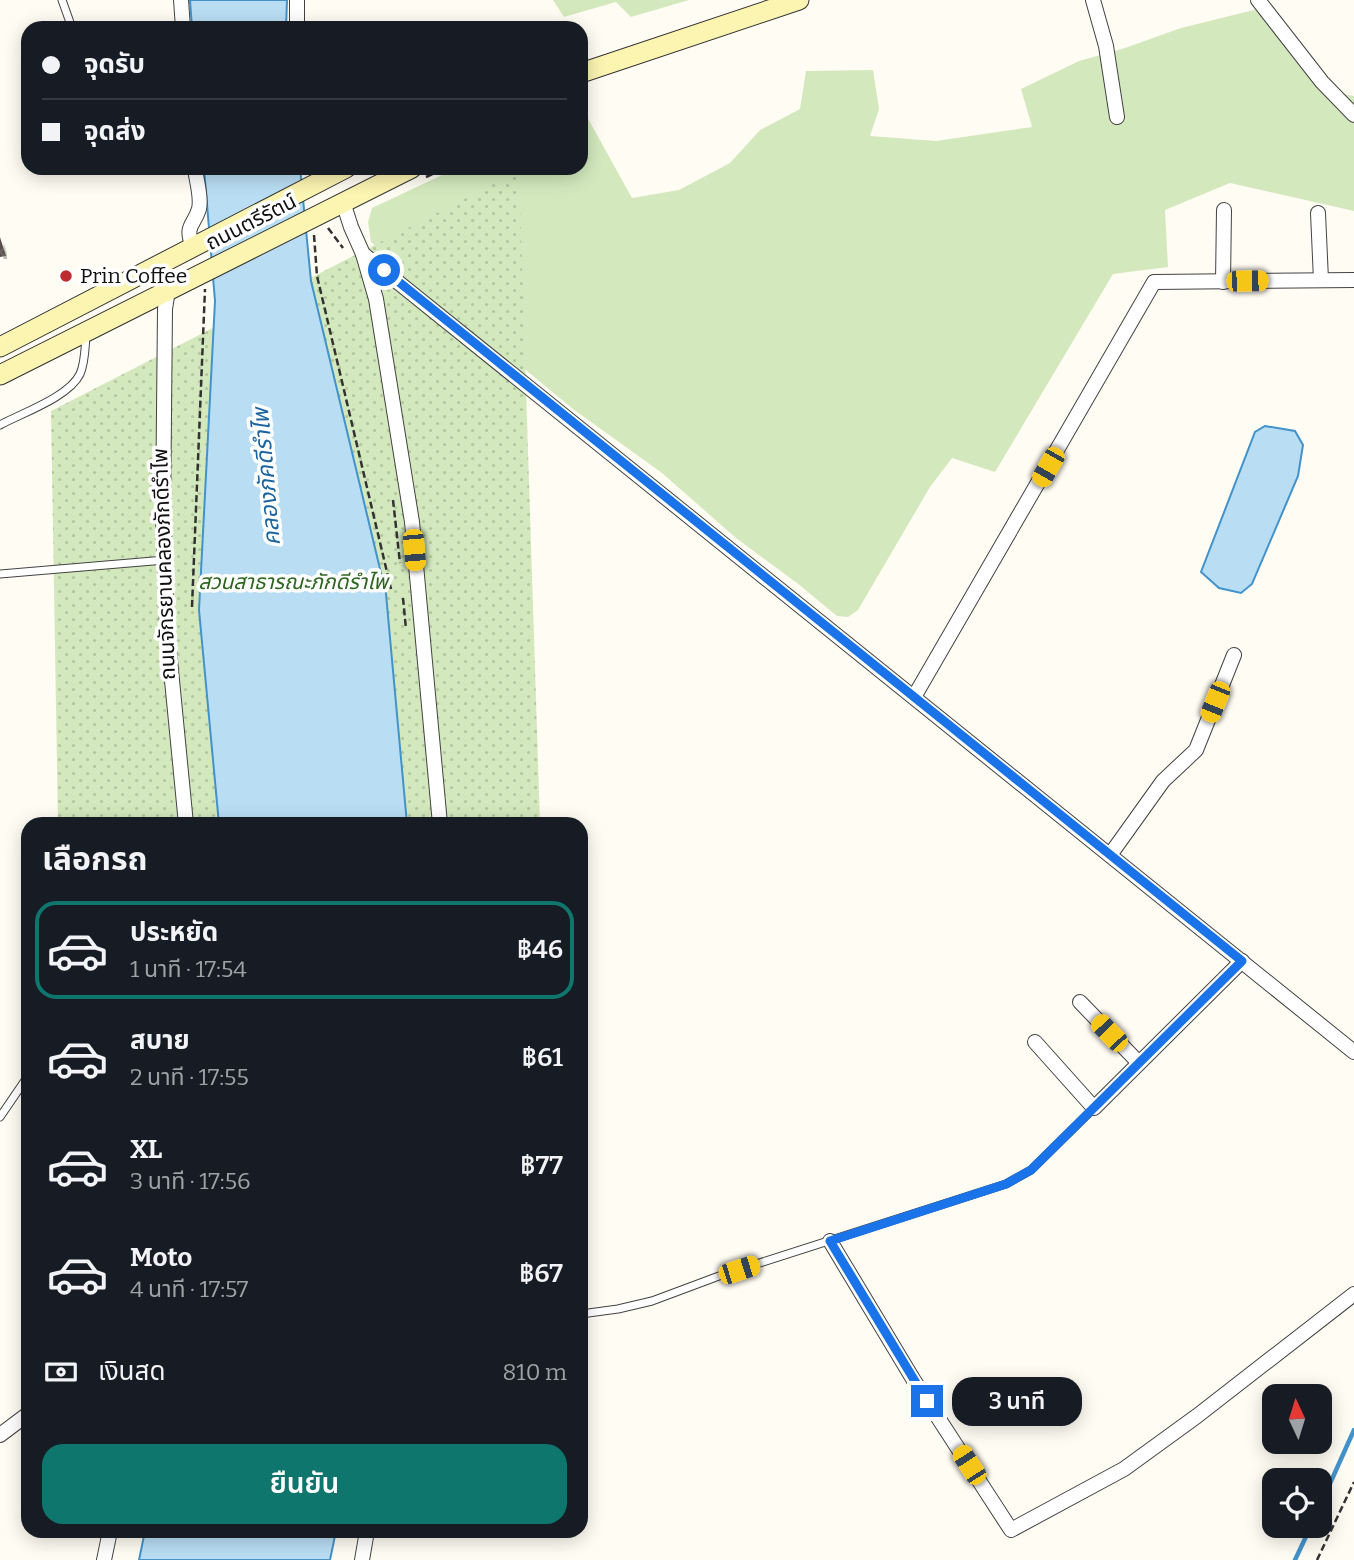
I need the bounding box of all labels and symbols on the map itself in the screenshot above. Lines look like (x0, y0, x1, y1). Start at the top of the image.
street label: ถนนตรีรัตน์ (201, 188, 301, 256)
route start (368, 254, 400, 286)
place label: Prin Coffee (80, 263, 187, 289)
marker: Prin Coffee (58, 268, 74, 284)
car (1226, 270, 1269, 292)
water label: คลองภัคดีรำไพ (246, 404, 286, 547)
car (1029, 444, 1068, 490)
street label: ถนนจักรยานคลองภักดีรำไพ (147, 448, 181, 680)
car (402, 528, 427, 572)
park label: สวนสาธารณะภักดีรำไพ (198, 569, 390, 595)
car (1198, 679, 1233, 725)
car (1087, 1011, 1132, 1055)
car (716, 1254, 763, 1286)
callout: 3 นาที (951, 1376, 1081, 1426)
north arrow (1262, 1384, 1332, 1454)
route end (911, 1385, 943, 1417)
car (949, 1442, 990, 1488)

